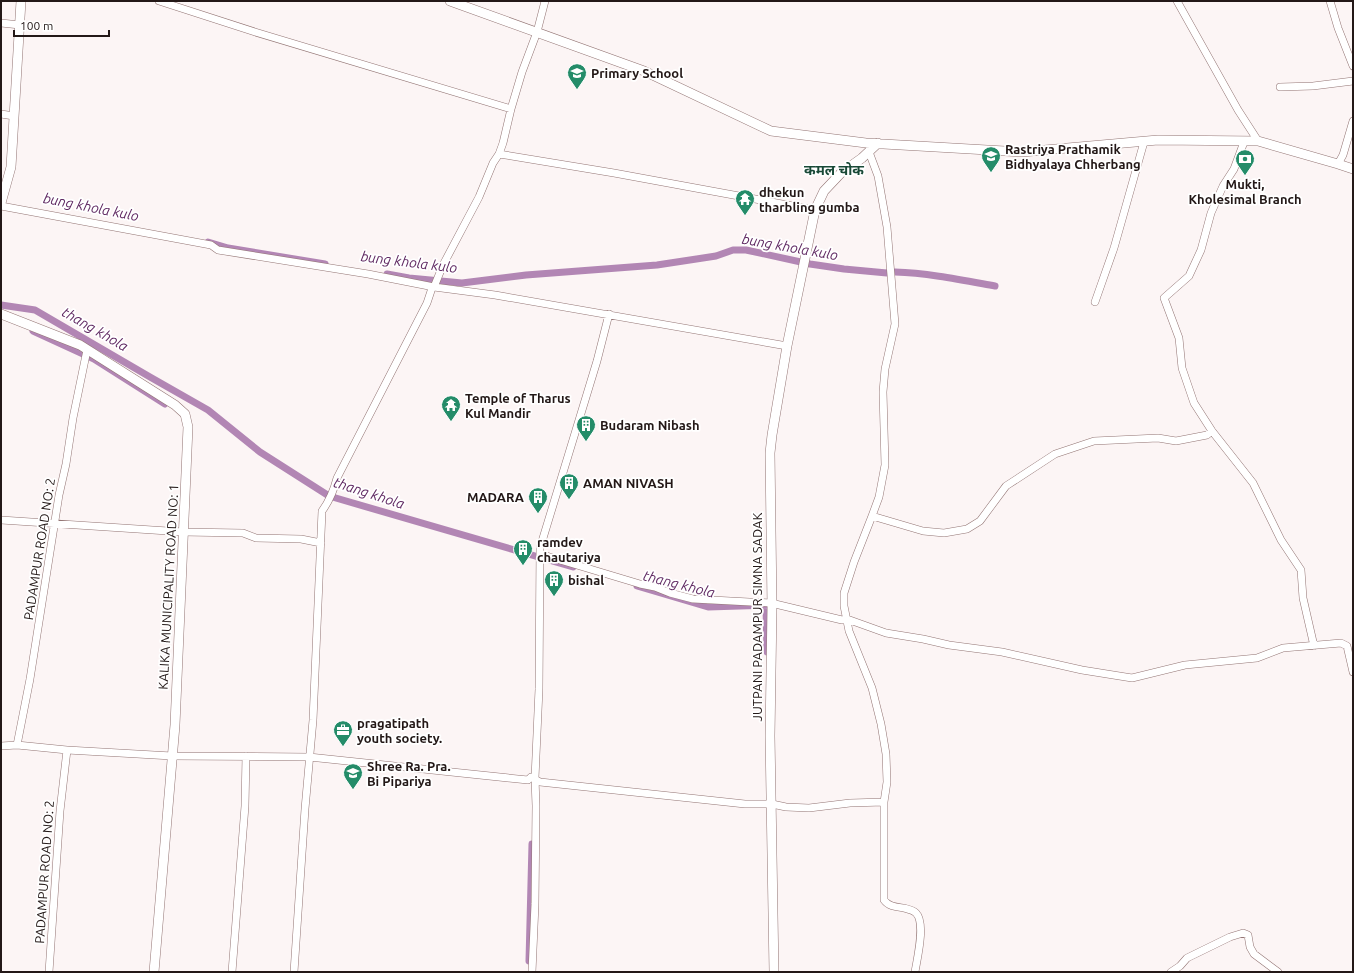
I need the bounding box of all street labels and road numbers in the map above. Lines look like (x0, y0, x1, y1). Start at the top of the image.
street label: PADAMPUR ROAD NO: 2 (21, 477, 57, 621)
street label: KALIKA MUNICIPALITY ROAD NO: 1 (156, 484, 180, 690)
street label: JUTPANI PADAMPUR SIMNA SADAK (750, 513, 764, 721)
street label: PADAMPUR ROAD NO: 2 (32, 800, 56, 944)

